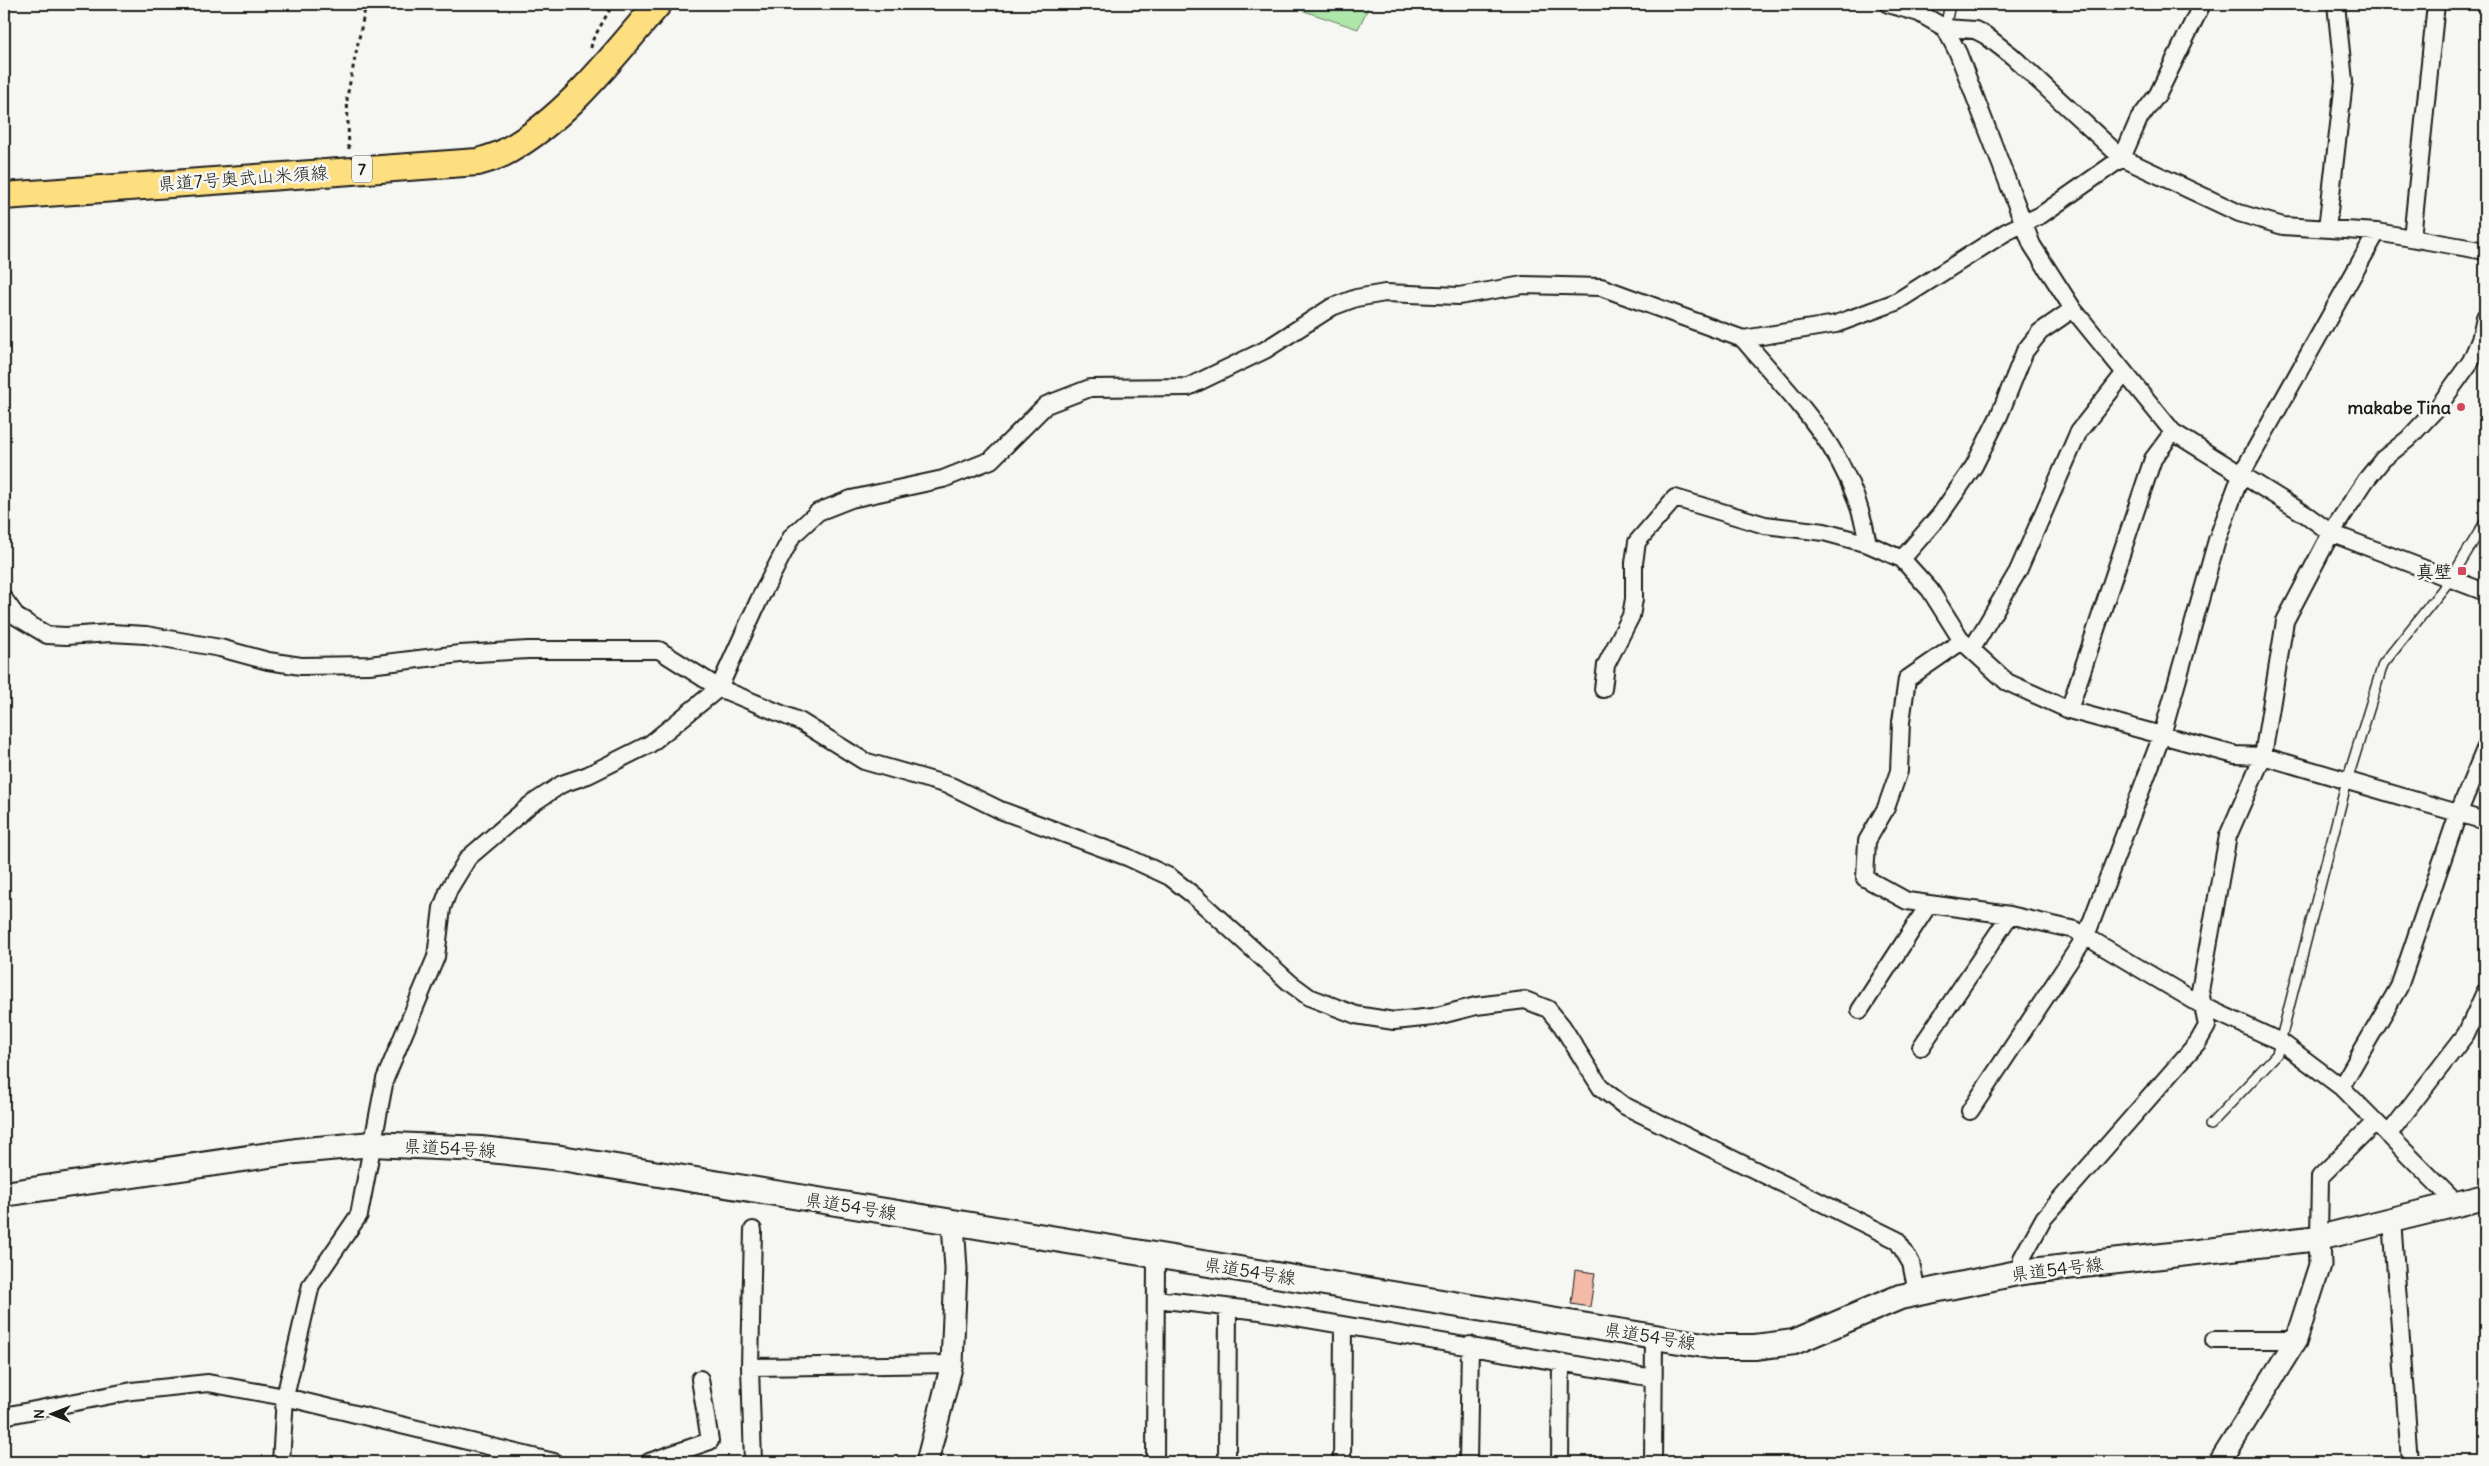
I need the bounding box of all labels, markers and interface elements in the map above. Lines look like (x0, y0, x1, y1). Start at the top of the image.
road number: 7 (352, 156, 372, 182)
street label: 県道7号奥武山米須線 (157, 161, 329, 195)
place label: makabe Tina (2348, 396, 2451, 419)
marker: makabe Tina (2455, 401, 2467, 413)
place label: 真壁 (2416, 560, 2452, 583)
marker: 真壁 (2456, 565, 2468, 577)
street label: 県道54号線 (403, 1134, 497, 1162)
street label: 県道54号線 (803, 1187, 899, 1225)
street label: 県道54号線 (1202, 1252, 1298, 1290)
street label: 県道54号線 (2010, 1252, 2104, 1286)
street label: 県道54号線 (1602, 1317, 1698, 1355)
north arrow (28, 1388, 78, 1438)
text: N (30, 1409, 48, 1419)

